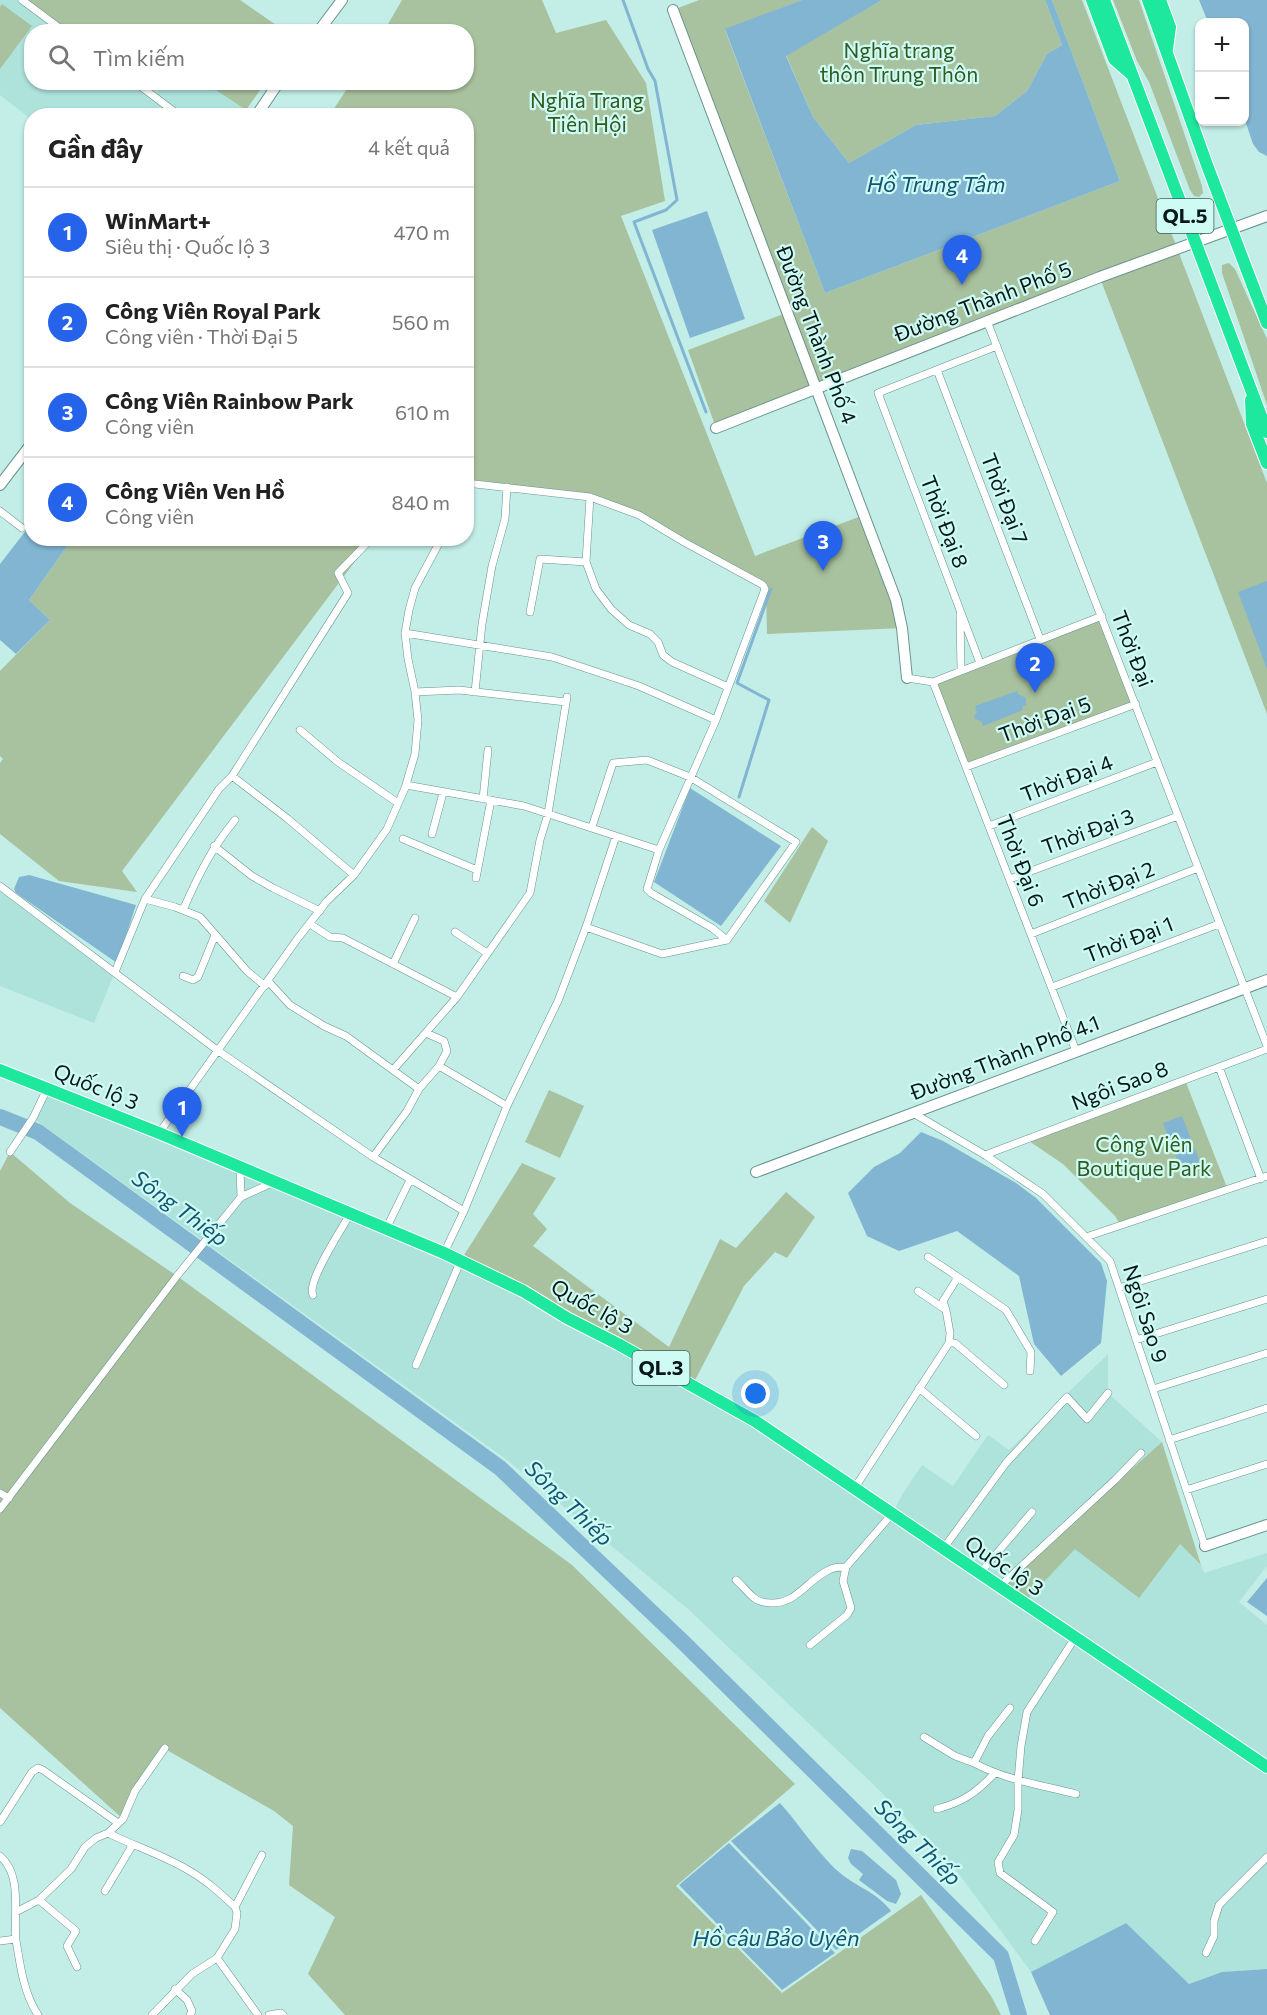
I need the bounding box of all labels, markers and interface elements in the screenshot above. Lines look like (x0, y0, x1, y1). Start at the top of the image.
map controls (1195, 18, 1249, 126)
button: + (1195, 18, 1249, 72)
search box (24, 24, 474, 90)
park label: Nghĩa trang thôn Trung Thôn (820, 37, 978, 86)
icon: search (45, 41, 78, 74)
text: Tìm kiếm (93, 44, 185, 71)
button: − (1195, 72, 1249, 126)
park label: Nghĩa Trang Tiên Hội (530, 87, 644, 136)
text: Gần đây (48, 132, 143, 163)
text: 4 kết quả (368, 135, 450, 159)
water label: Hồ Trung Tâm (867, 170, 1005, 197)
road number: QL.5 (1156, 199, 1214, 233)
text: WinMart+ (105, 207, 211, 234)
text: 1 (63, 220, 72, 244)
text: 470 m (394, 220, 450, 244)
text: Siêu thị · Quốc lộ 3 (105, 234, 270, 258)
pin: 4 (942, 236, 982, 285)
street label: Đường Thành Phố 4 (772, 241, 863, 427)
street label: Đường Thành Phố 5 (889, 255, 1075, 346)
text: Công Viên Royal Park (105, 297, 321, 324)
text: 2 (62, 310, 73, 334)
text: 560 m (392, 310, 450, 334)
text: Công viên · Thời Đại 5 (105, 324, 298, 348)
text: Công Viên Rainbow Park (105, 387, 354, 414)
text: 3 (62, 400, 73, 424)
text: 610 m (395, 400, 450, 424)
text: Công viên (105, 414, 194, 438)
street label: Thời Đại 7 (977, 450, 1034, 547)
street label: Thời Đại 8 (916, 472, 974, 571)
text: Công Viên Ven Hồ (105, 477, 285, 504)
text: 4 (61, 490, 74, 514)
text: 840 m (392, 490, 450, 514)
text: Công viên (105, 504, 194, 528)
pin: 3 (804, 522, 842, 571)
street label: Thời Đại (1107, 607, 1159, 690)
pin: 2 (1016, 644, 1054, 693)
street label: Thời Đại 5 (995, 690, 1094, 747)
street label: Thời Đại 4 (1017, 748, 1116, 807)
street label: Thời Đại 3 (1038, 802, 1137, 859)
street label: Thời Đại 6 (992, 811, 1050, 910)
street label: Thời Đại 2 (1059, 855, 1157, 914)
street label: Thời Đại 1 (1081, 910, 1176, 967)
street label: Đường Thành Phố 4.1 (905, 1009, 1103, 1105)
street label: Ngôi Sao 8 (1068, 1055, 1171, 1114)
street label: Quốc lộ 3 (50, 1057, 143, 1114)
pin: 1 (162, 1088, 201, 1137)
park label: Công Viên Boutique Park (1077, 1131, 1211, 1180)
water label: Sông Thiếp (127, 1164, 233, 1251)
street label: Ngôi Sao 9 (1119, 1261, 1174, 1366)
street label: Quốc lộ 3 (547, 1273, 638, 1338)
road number: QL.3 (632, 1351, 690, 1385)
your location (741, 1379, 770, 1408)
water label: Sông Thiếp (520, 1454, 619, 1551)
street label: Quốc lộ 3 (961, 1529, 1049, 1600)
water label: Sông Thiếp (869, 1793, 967, 1891)
water label: Hồ câu Bảo Uyên (692, 1924, 860, 1951)

